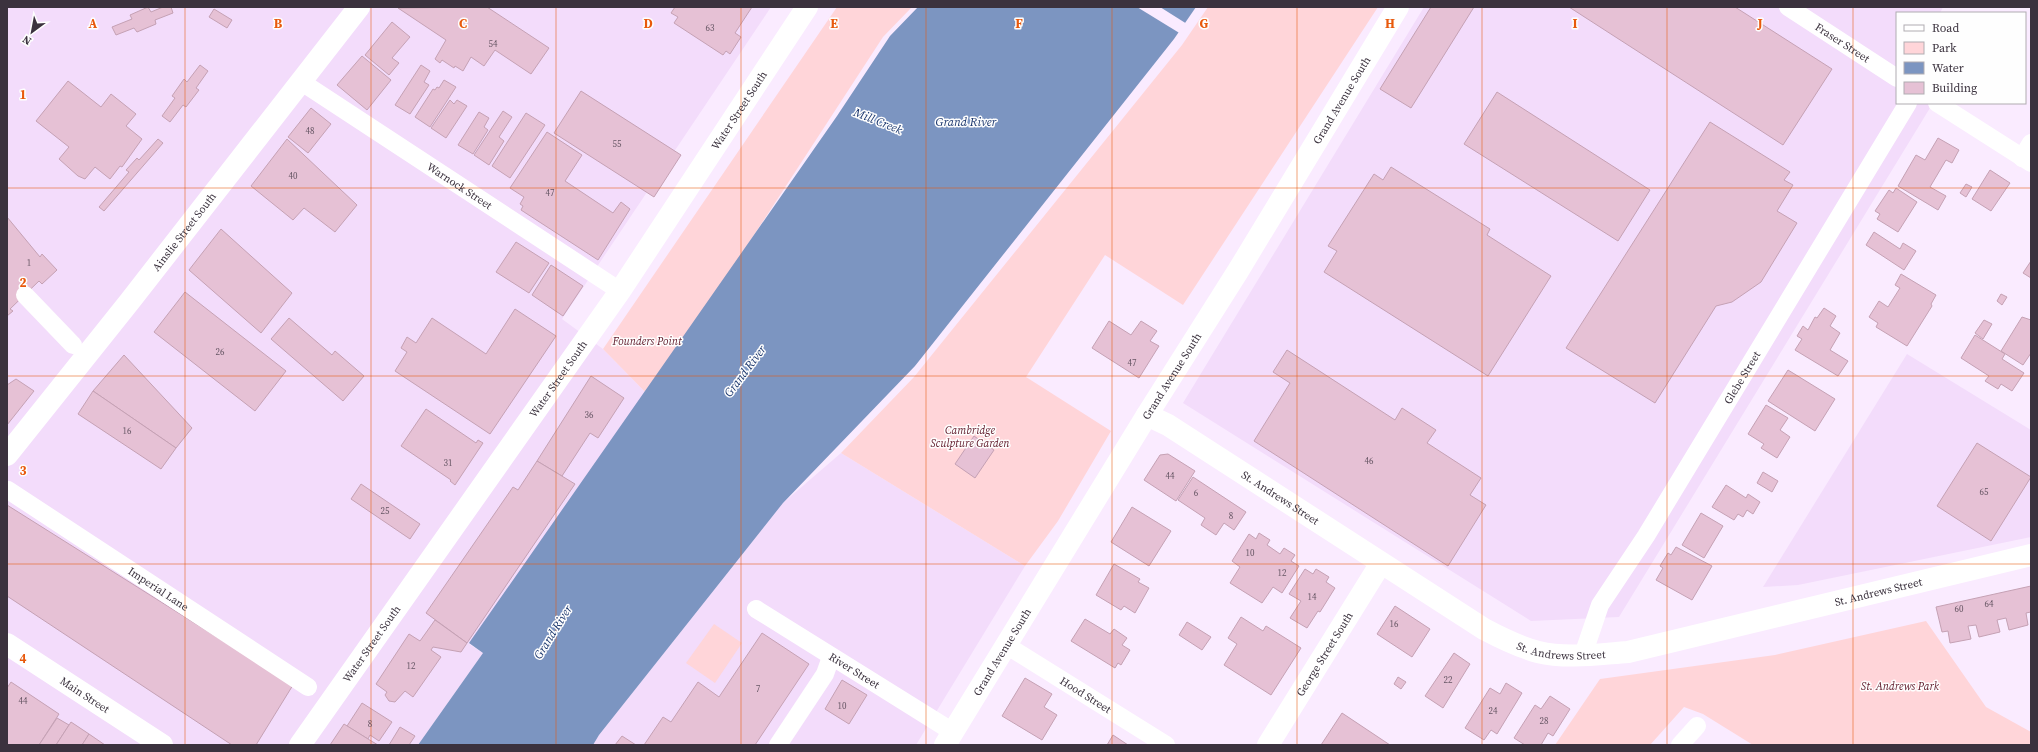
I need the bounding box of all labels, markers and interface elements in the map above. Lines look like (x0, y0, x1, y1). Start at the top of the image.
north arrow (12, 12, 52, 52)
legend (1896, 12, 2026, 104)
text: A (89, 15, 98, 32)
text: B (274, 15, 283, 32)
text: C (459, 15, 467, 32)
text: D (643, 15, 653, 32)
text: E (830, 15, 838, 32)
text: F (1015, 15, 1023, 32)
text: G (1200, 15, 1209, 32)
text: H (1385, 15, 1395, 32)
text: I (1572, 15, 1578, 32)
text: J (1756, 15, 1763, 32)
street label: Fraser Street (1812, 20, 1873, 66)
text: Road (1932, 20, 1959, 36)
house number: 63 (705, 22, 715, 34)
text: N (20, 32, 34, 49)
house number: 54 (488, 38, 498, 50)
text: Park (1932, 40, 1957, 56)
street label: Grand Avenue South (1310, 53, 1374, 147)
text: Water (1932, 60, 1964, 76)
street label: Water Street South (708, 68, 771, 153)
text: Building (1932, 80, 1977, 96)
text: 1 (19, 86, 27, 103)
water label: Mill Creek (850, 104, 905, 138)
water label: Grand River (936, 114, 998, 130)
house number: 48 (305, 125, 315, 137)
house number: 55 (612, 138, 622, 150)
street label: Warnock Street (424, 159, 495, 213)
house number: 40 (288, 170, 298, 182)
house number: 47 (545, 187, 555, 199)
street label: Ainslie Street South (149, 189, 220, 274)
house number: 1 (27, 257, 31, 269)
text: 2 (19, 274, 27, 291)
street label: Grand Avenue South (1139, 330, 1205, 423)
park label: Founders Point (611, 334, 682, 349)
street label: Water Street South (526, 337, 591, 421)
water label: Grand River (720, 341, 770, 400)
house number: 26 (215, 346, 225, 358)
street label: Glebe Street (1721, 348, 1764, 407)
house number: 47 (1127, 357, 1137, 369)
house number: 36 (584, 409, 594, 421)
park label: Cambridge Sculpture Garden (931, 423, 1010, 451)
house number: 16 (122, 425, 132, 437)
house number: 46 (1364, 455, 1374, 467)
house number: 31 (443, 457, 453, 469)
text: 3 (19, 462, 27, 479)
street label: St. Andrews Street (1238, 467, 1322, 529)
house number: 44 (1165, 470, 1175, 482)
house number: 65 (1979, 486, 1989, 498)
house number: 6 (1194, 487, 1199, 499)
house number: 25 (380, 505, 390, 517)
house number: 8 (1229, 510, 1234, 522)
house number: 10 (1245, 547, 1255, 559)
street label: Imperial Lane (125, 564, 192, 615)
house number: 12 (1277, 567, 1287, 579)
street label: St. Andrews Street (1833, 574, 1924, 610)
house number: 14 (1307, 591, 1317, 603)
house number: 64 (1984, 598, 1994, 610)
water label: Grand River (530, 601, 577, 662)
street label: Water Street South (339, 602, 404, 685)
house number: 60 (1954, 603, 1964, 615)
street label: Grand Avenue South (970, 605, 1035, 699)
street label: George Street South (1293, 609, 1357, 699)
house number: 16 (1389, 618, 1399, 630)
street label: St. Andrews Street (1514, 638, 1607, 664)
street label: River Street (826, 649, 883, 693)
text: 4 (19, 650, 27, 667)
house number: 12 (406, 660, 416, 672)
street label: Main Street (57, 674, 113, 717)
street label: Hood Street (1057, 674, 1114, 717)
house number: 22 (1443, 674, 1453, 686)
park label: St. Andrews Park (1861, 679, 1940, 694)
house number: 7 (756, 683, 761, 695)
house number: 44 (18, 695, 28, 707)
house number: 10 (837, 700, 847, 712)
house number: 24 (1488, 705, 1498, 717)
house number: 28 (1539, 715, 1549, 727)
house number: 8 (368, 718, 373, 730)

